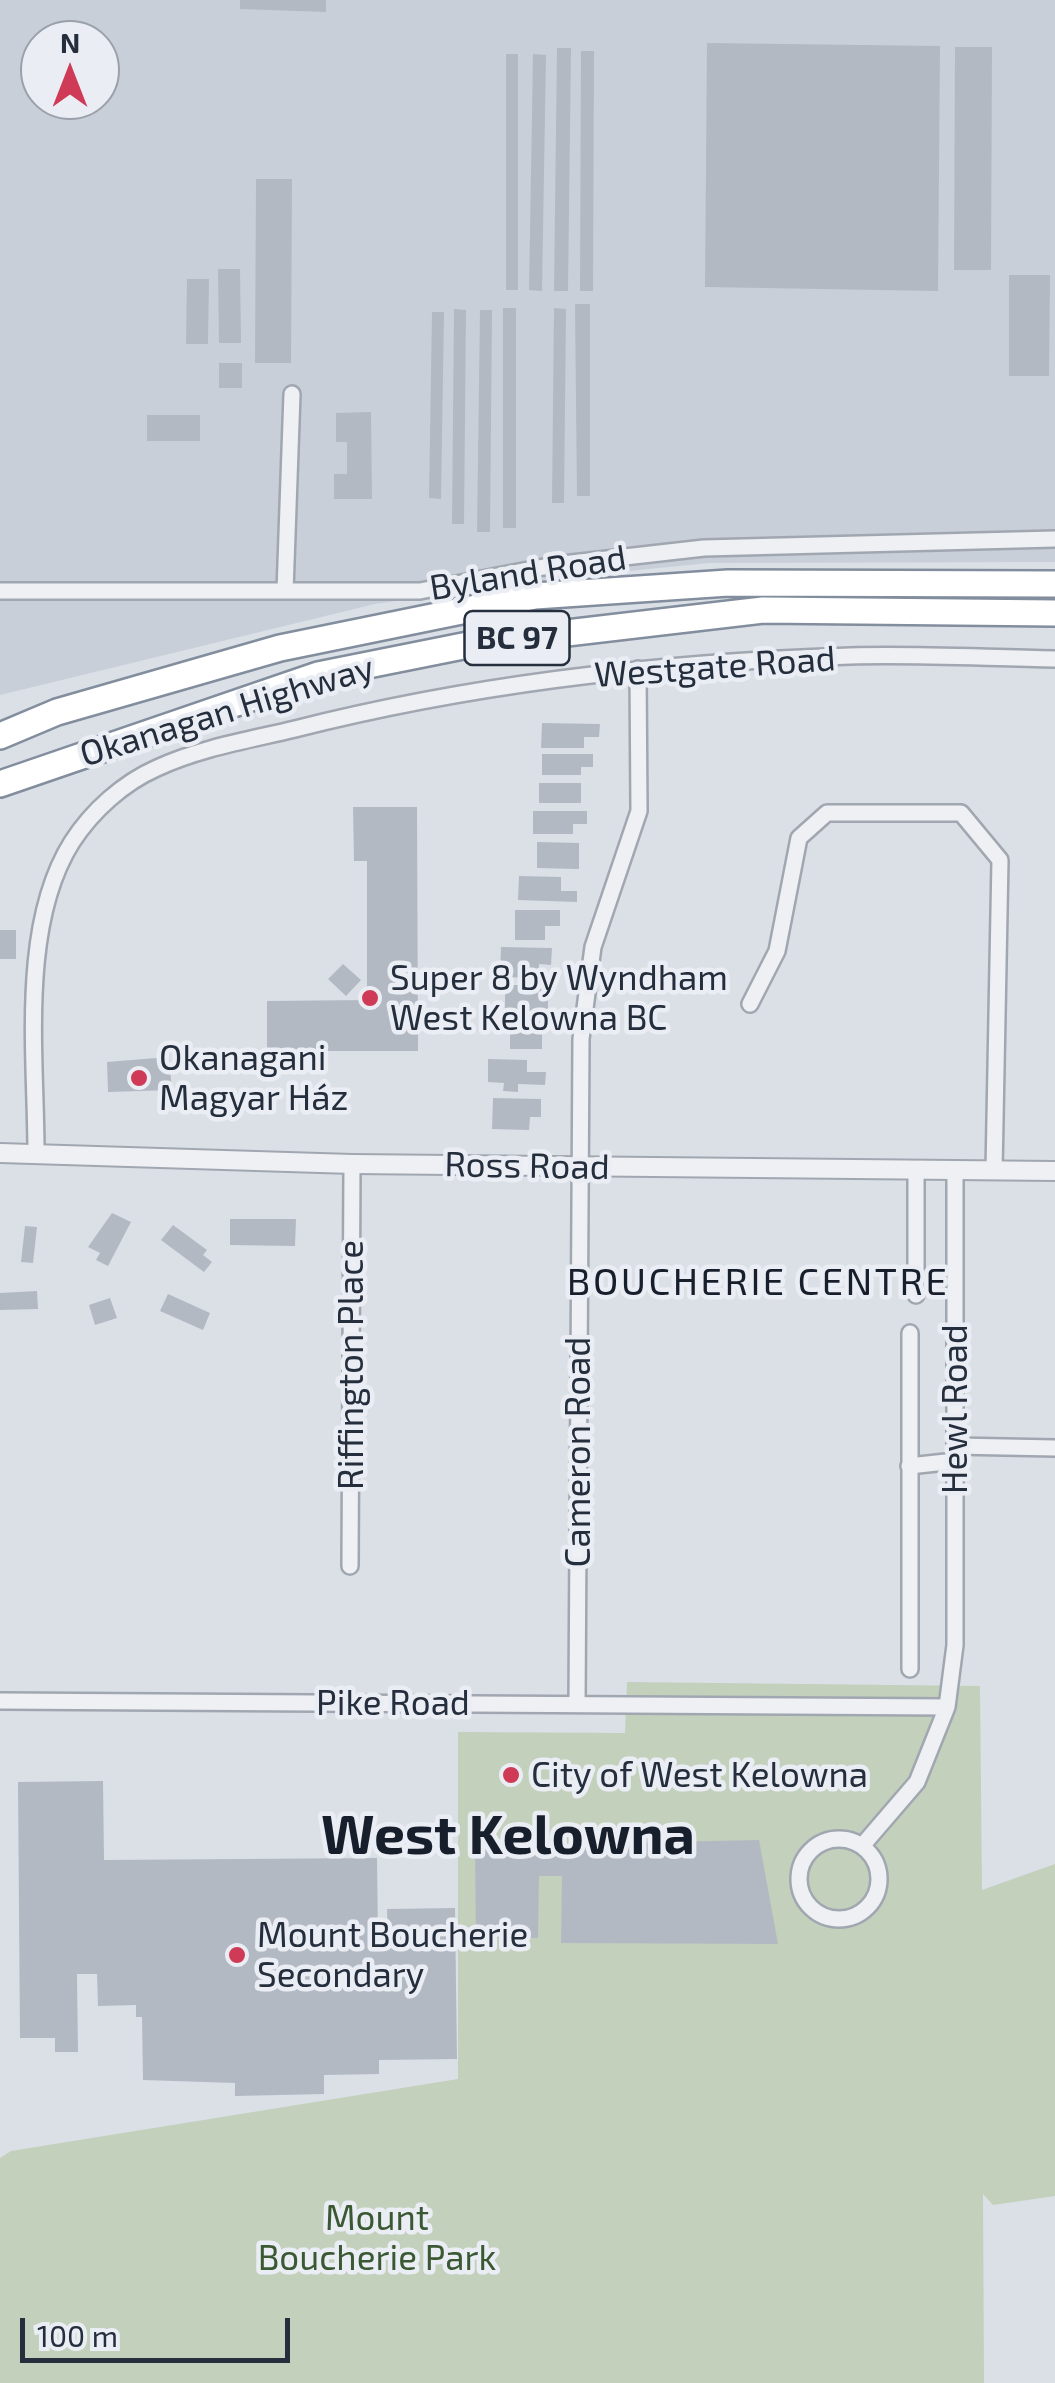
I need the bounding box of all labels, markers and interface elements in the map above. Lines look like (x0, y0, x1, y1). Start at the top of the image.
north arrow (20, 20, 120, 120)
text: N (60, 25, 80, 59)
street label: Byland Road (427, 537, 629, 609)
road number: BC 97 (464, 611, 570, 665)
street label: Westgate Road (593, 638, 837, 696)
street label: Okanagan Highway (75, 646, 379, 776)
place label: Super 8 by Wyndham West Kelowna BC (390, 957, 728, 1039)
marker: Super 8 by Wyndham West Kelowna BC (359, 987, 381, 1009)
place label: Okanagani Magyar Ház (159, 1037, 348, 1119)
marker: Okanagani Magyar Ház (128, 1067, 150, 1089)
street label: Ross Road (444, 1144, 610, 1188)
street label: Riffington Place (330, 1240, 372, 1490)
district label: BOUCHERIE CENTRE (567, 1259, 949, 1305)
street label: Hewl Road (934, 1324, 976, 1494)
street label: Cameron Road (557, 1337, 599, 1567)
street label: Pike Road (316, 1682, 470, 1724)
place label: City of West Kelowna (531, 1754, 868, 1796)
marker: City of West Kelowna (500, 1764, 522, 1786)
district label: West Kelowna (321, 1803, 695, 1869)
place label: Mount Boucherie Secondary (257, 1914, 528, 1996)
marker: Mount Boucherie Secondary (226, 1944, 248, 1966)
park label: Mount Boucherie Park (258, 2197, 496, 2279)
scale bar (25, 2298, 295, 2360)
text: 100 m (37, 2317, 118, 2353)

